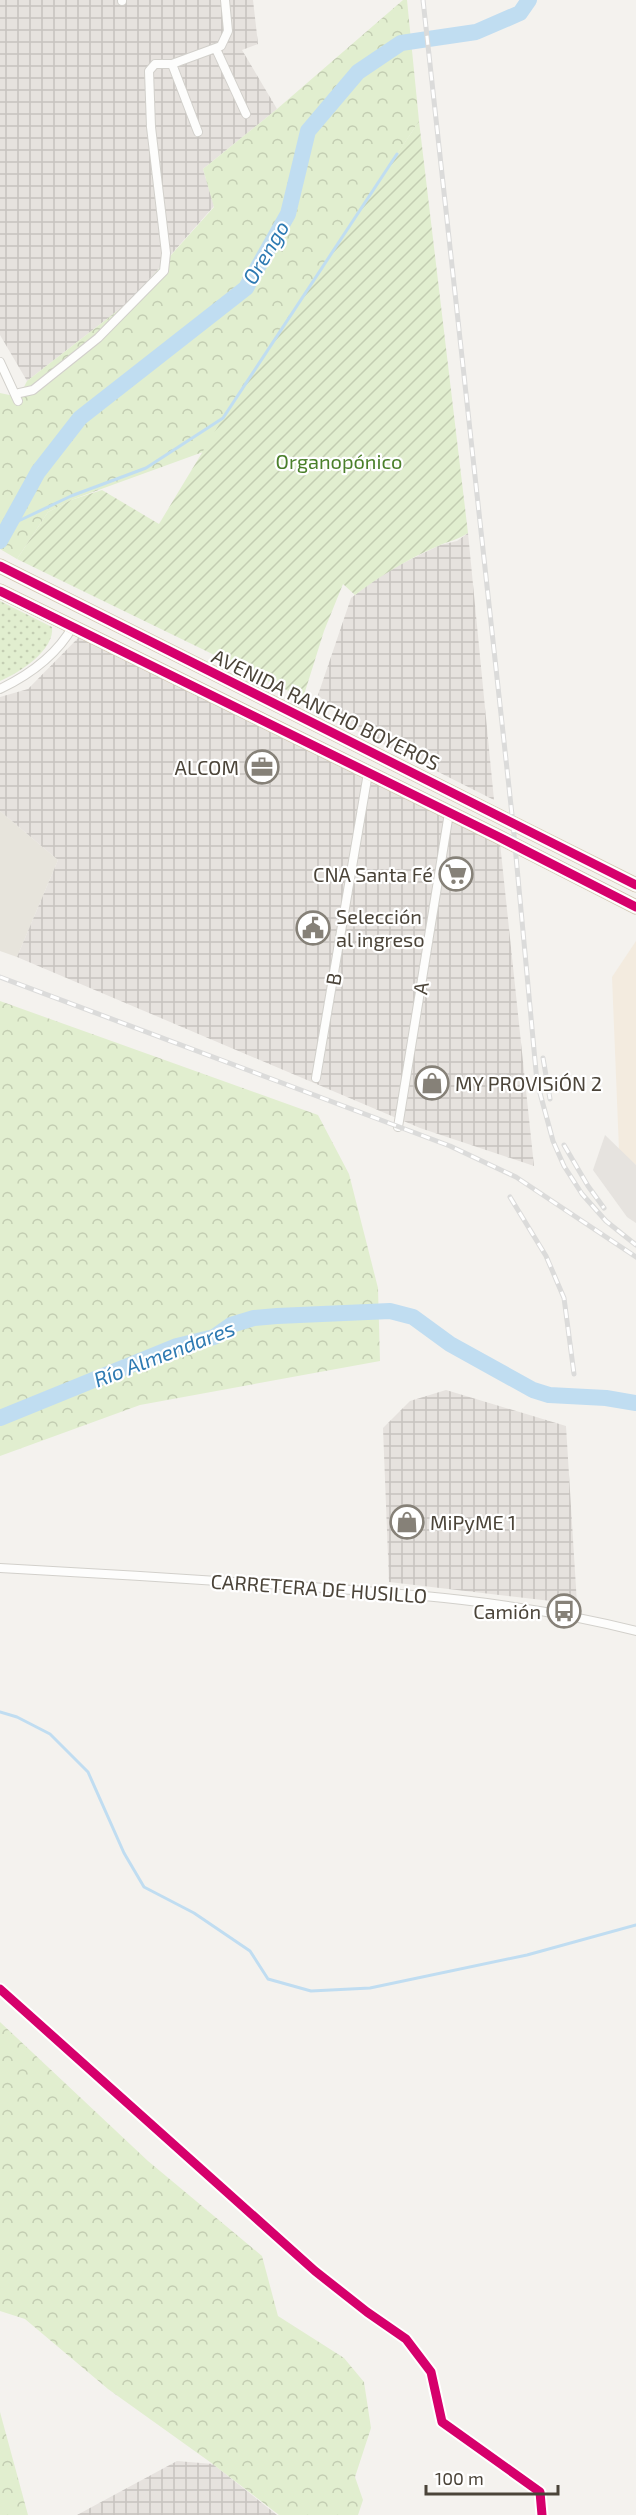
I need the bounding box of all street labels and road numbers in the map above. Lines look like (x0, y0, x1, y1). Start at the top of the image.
street label: AVENIDA RANCHO BOYEROS (208, 643, 444, 775)
street label: B (320, 971, 346, 987)
street label: A (407, 979, 433, 996)
street label: CARRETERA DE HUSILLO (210, 1568, 428, 1608)

